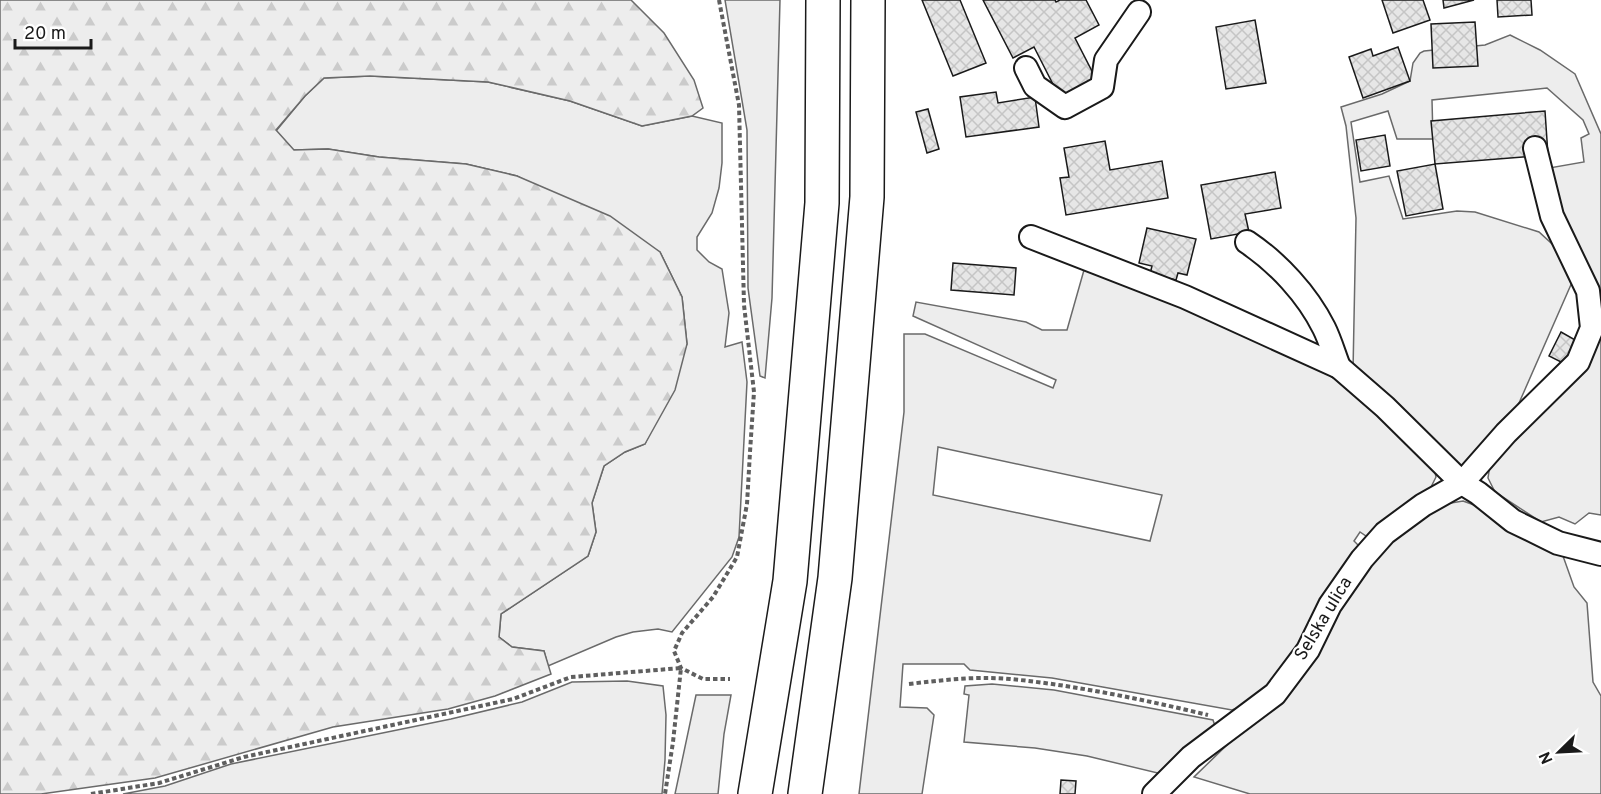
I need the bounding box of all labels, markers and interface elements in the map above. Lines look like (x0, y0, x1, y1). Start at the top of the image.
scale bar (15, 12, 92, 50)
text: 20 m (24, 23, 66, 46)
street label: Selska ulica (1290, 573, 1358, 665)
north arrow (1529, 722, 1589, 782)
text: N (1536, 748, 1559, 767)

